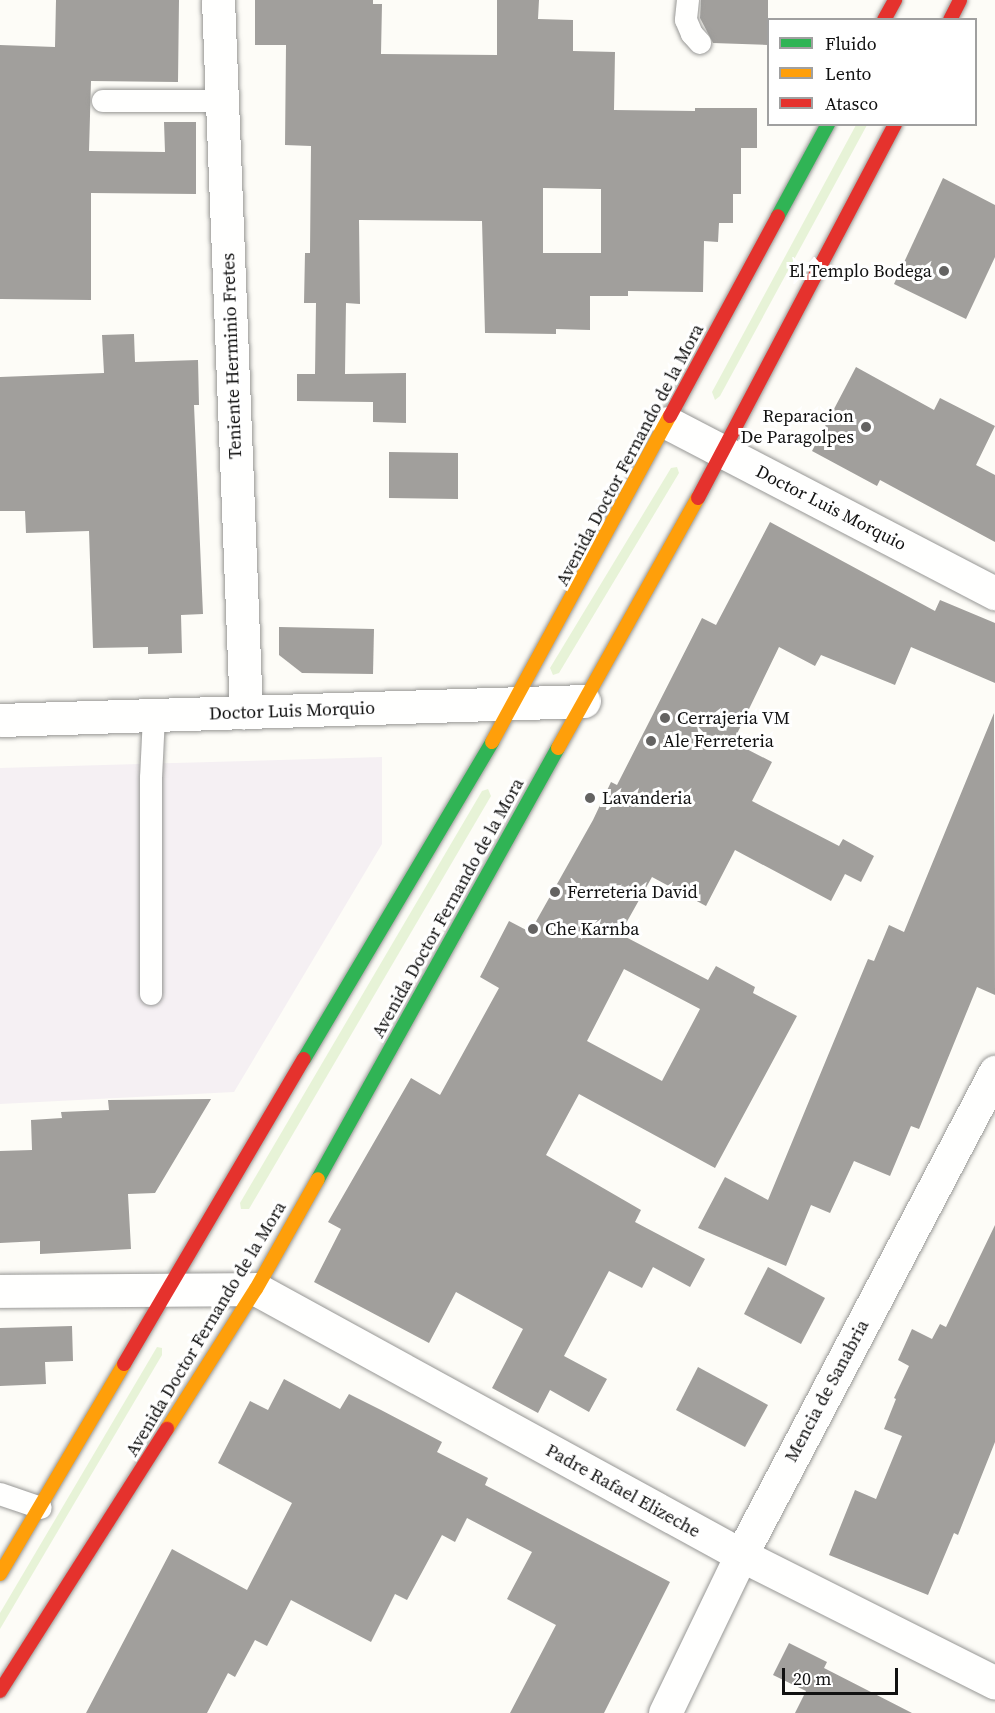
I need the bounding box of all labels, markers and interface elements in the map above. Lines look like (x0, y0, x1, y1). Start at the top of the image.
legend (767, 18, 977, 126)
text: Fluido (825, 31, 877, 56)
text: Lento (825, 61, 871, 86)
text: Atasco (825, 91, 878, 116)
street label: Teniente Herminio Fretes (218, 253, 246, 459)
place label: El Templo Bodega (788, 260, 932, 282)
marker: El Templo Bodega (937, 264, 951, 278)
street label: Avenida Doctor Fernando de la Mora (552, 320, 708, 590)
place label: Reparacion De Paragolpes (740, 406, 854, 448)
marker: Reparacion De Paragolpes (859, 420, 873, 434)
street label: Doctor Luis Morquio (752, 461, 910, 555)
street label: Doctor Luis Morquio (209, 697, 375, 725)
place label: Cerrajeria VM (677, 707, 791, 729)
marker: Cerrajeria VM (658, 711, 672, 725)
place label: Ale Ferreteria (663, 730, 774, 752)
marker: Ale Ferreteria (644, 734, 658, 748)
street label: Avenida Doctor Fernando de la Mora (367, 774, 529, 1042)
place label: Lavanderia (602, 787, 692, 809)
marker: Lavanderia (583, 791, 597, 805)
place label: Ferreteria David (567, 881, 698, 903)
marker: Ferreteria David (548, 885, 562, 899)
place label: Che Karnba (545, 918, 640, 940)
marker: Che Karnba (526, 922, 540, 936)
street label: Avenida Doctor Fernando de la Mora (121, 1198, 291, 1460)
street label: Mencia de Sanabria (780, 1316, 874, 1466)
street label: Padre Rafael Elizeche (542, 1440, 704, 1542)
scale bar (785, 1656, 900, 1694)
text: 20 m (793, 1666, 831, 1691)

